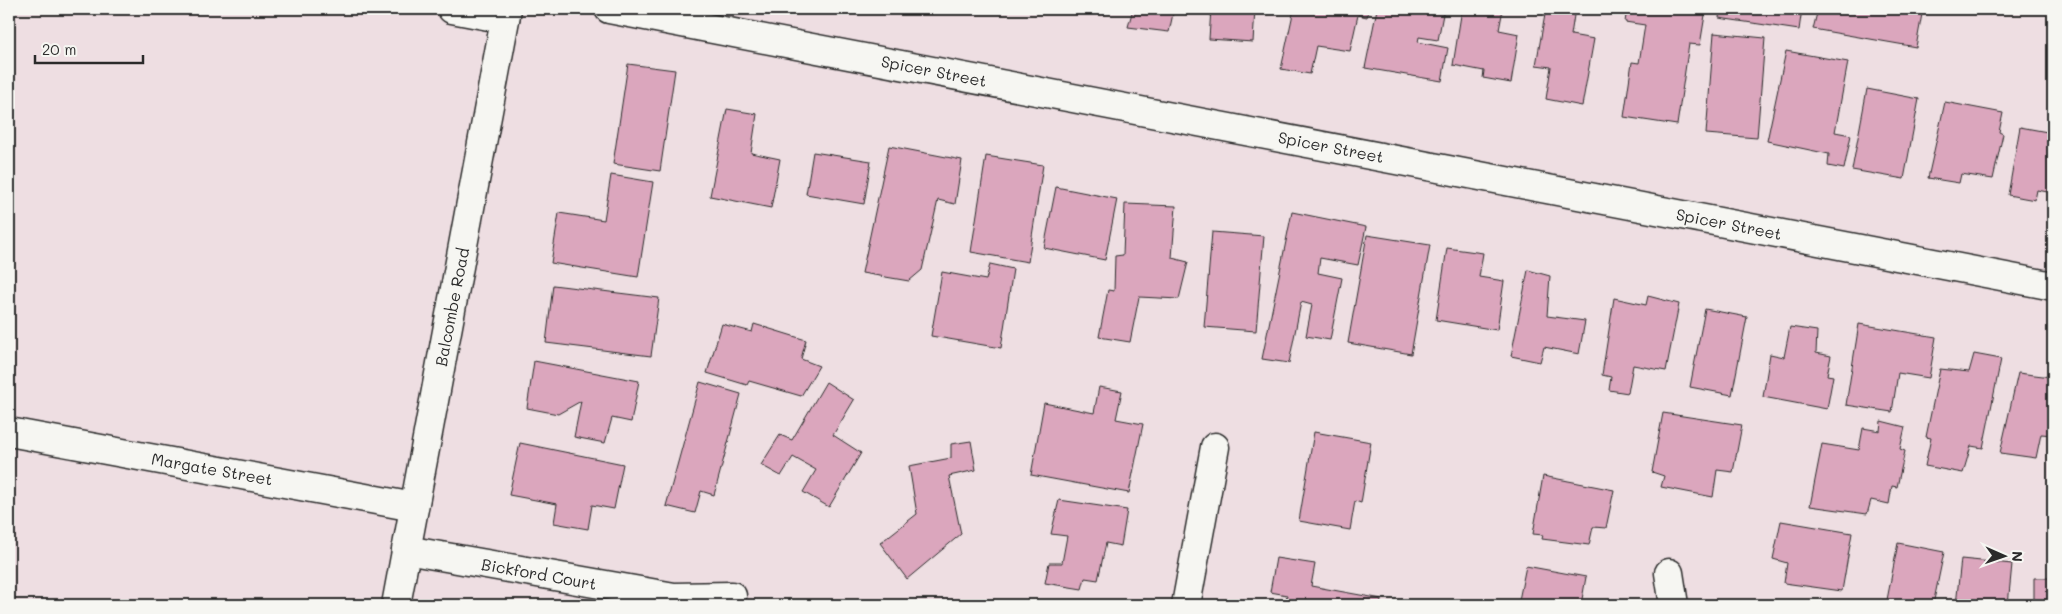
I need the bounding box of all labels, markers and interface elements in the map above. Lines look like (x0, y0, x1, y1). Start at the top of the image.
scale bar (35, 32, 142, 64)
text: 20 m (42, 39, 76, 59)
street label: Spicer Street (879, 50, 989, 91)
street label: Spicer Street (1276, 126, 1386, 167)
street label: Spicer Street (1674, 203, 1784, 244)
street label: Balcombe Road (430, 246, 473, 368)
street label: Margate Street (150, 447, 274, 490)
north arrow (1980, 532, 2030, 582)
text: N (2008, 551, 2027, 562)
street label: Bickford Court (480, 553, 598, 594)

